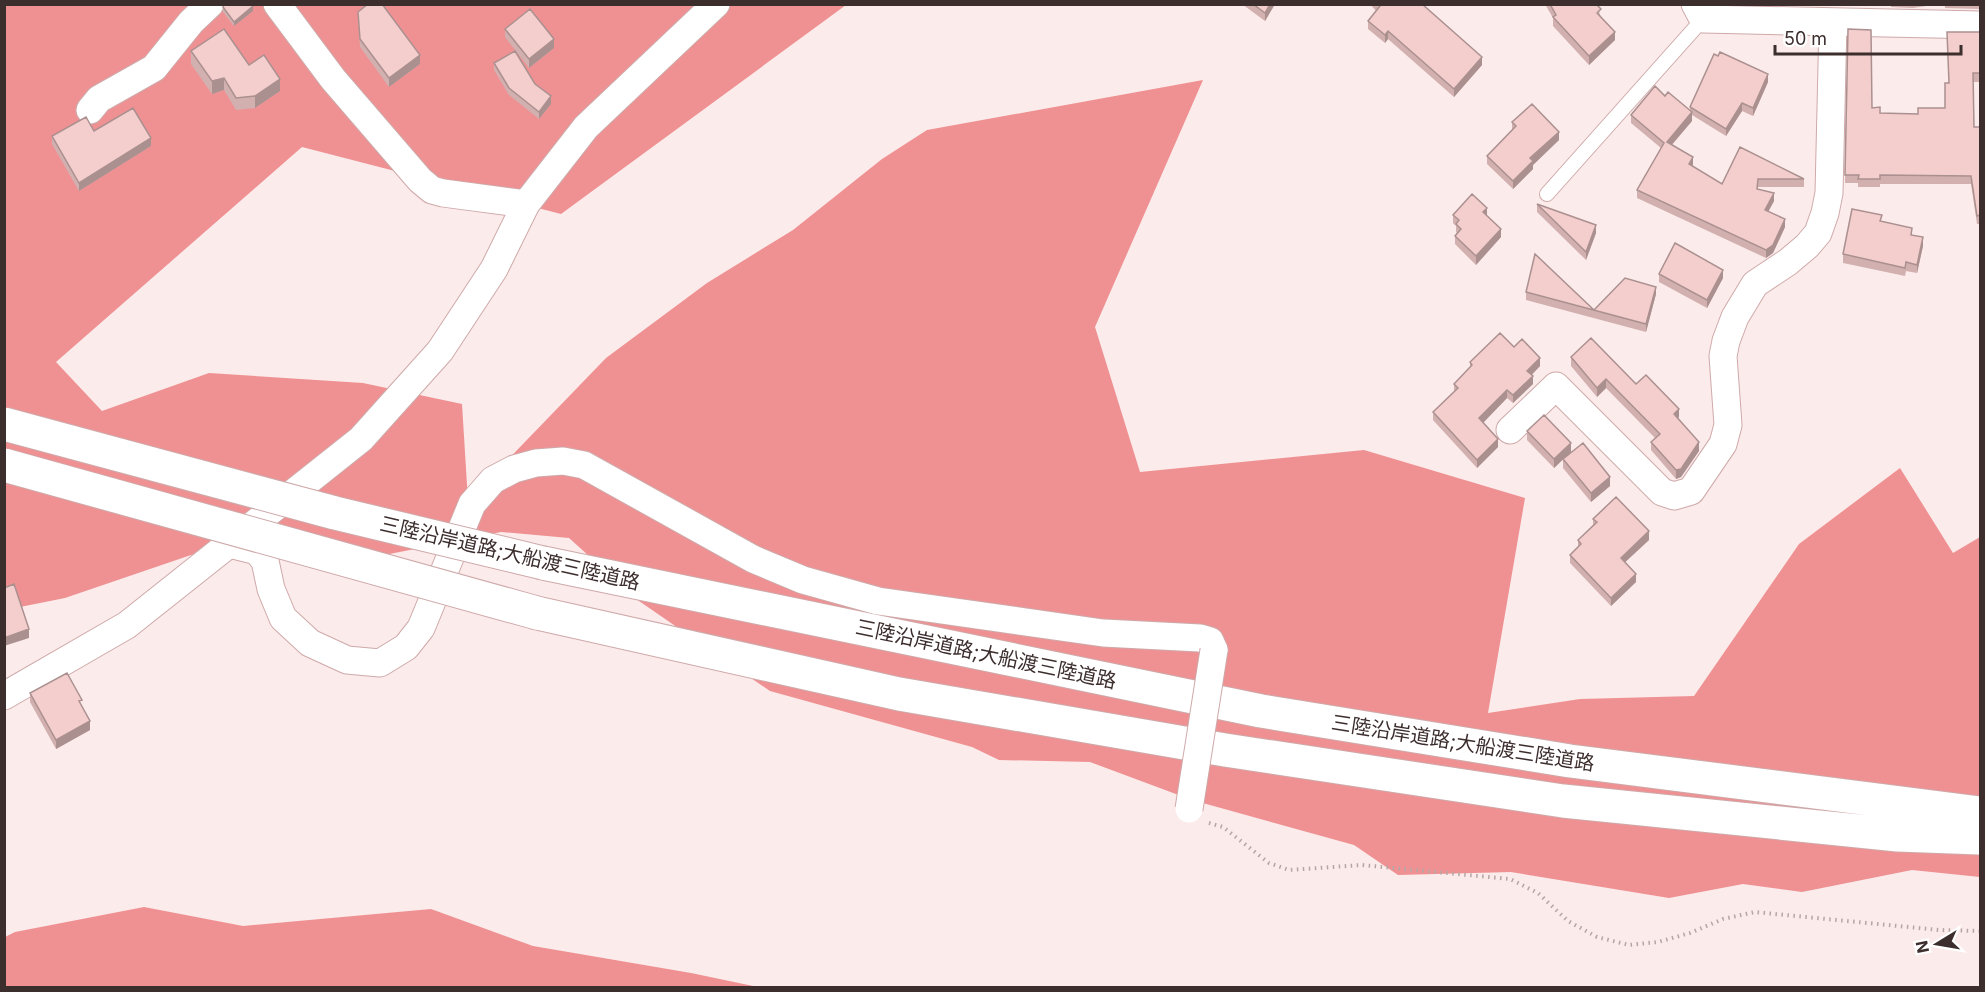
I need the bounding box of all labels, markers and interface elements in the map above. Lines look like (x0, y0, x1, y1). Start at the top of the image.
scale bar (1775, 18, 1961, 56)
text: 50 m (1784, 28, 1827, 49)
street label: 三陸沿岸道路;大船渡三陸道路 (378, 511, 642, 595)
street label: 三陸沿岸道路;大船渡三陸道路 (853, 615, 1119, 693)
street label: 三陸沿岸道路;大船渡三陸道路 (1330, 710, 1596, 776)
north arrow (1907, 914, 1967, 974)
text: N (1911, 939, 1933, 955)

